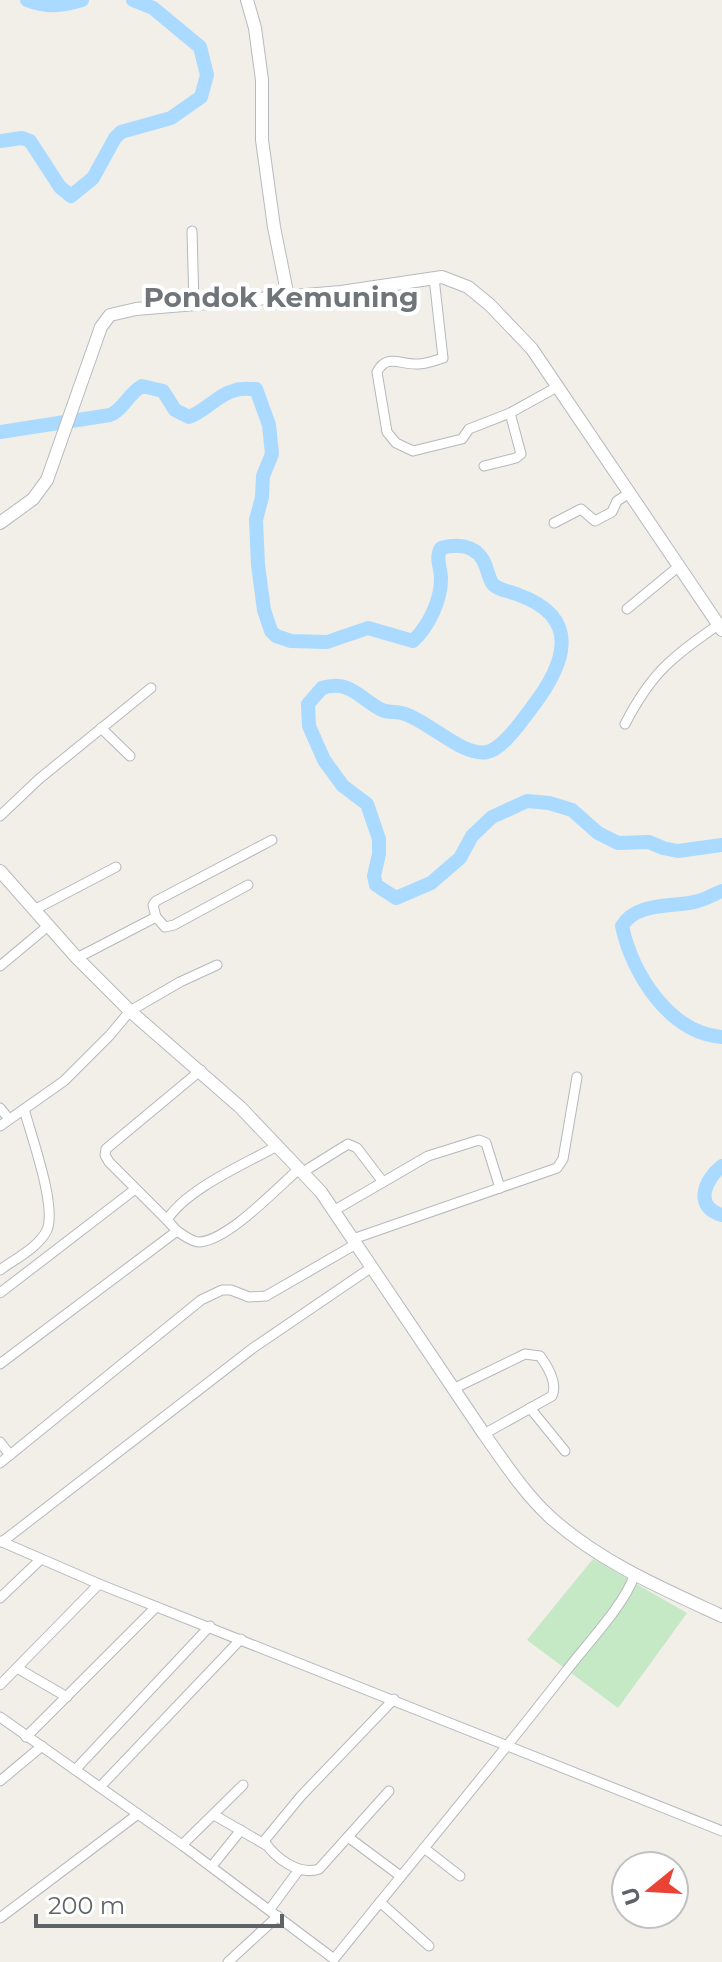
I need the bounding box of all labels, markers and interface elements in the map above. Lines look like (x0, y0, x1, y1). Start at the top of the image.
district label: Pondok Kemuning (143, 280, 419, 314)
north arrow (610, 1850, 690, 1930)
scale bar (36, 1878, 282, 1928)
text: U (616, 1884, 647, 1908)
text: 200 m (48, 1891, 125, 1920)

